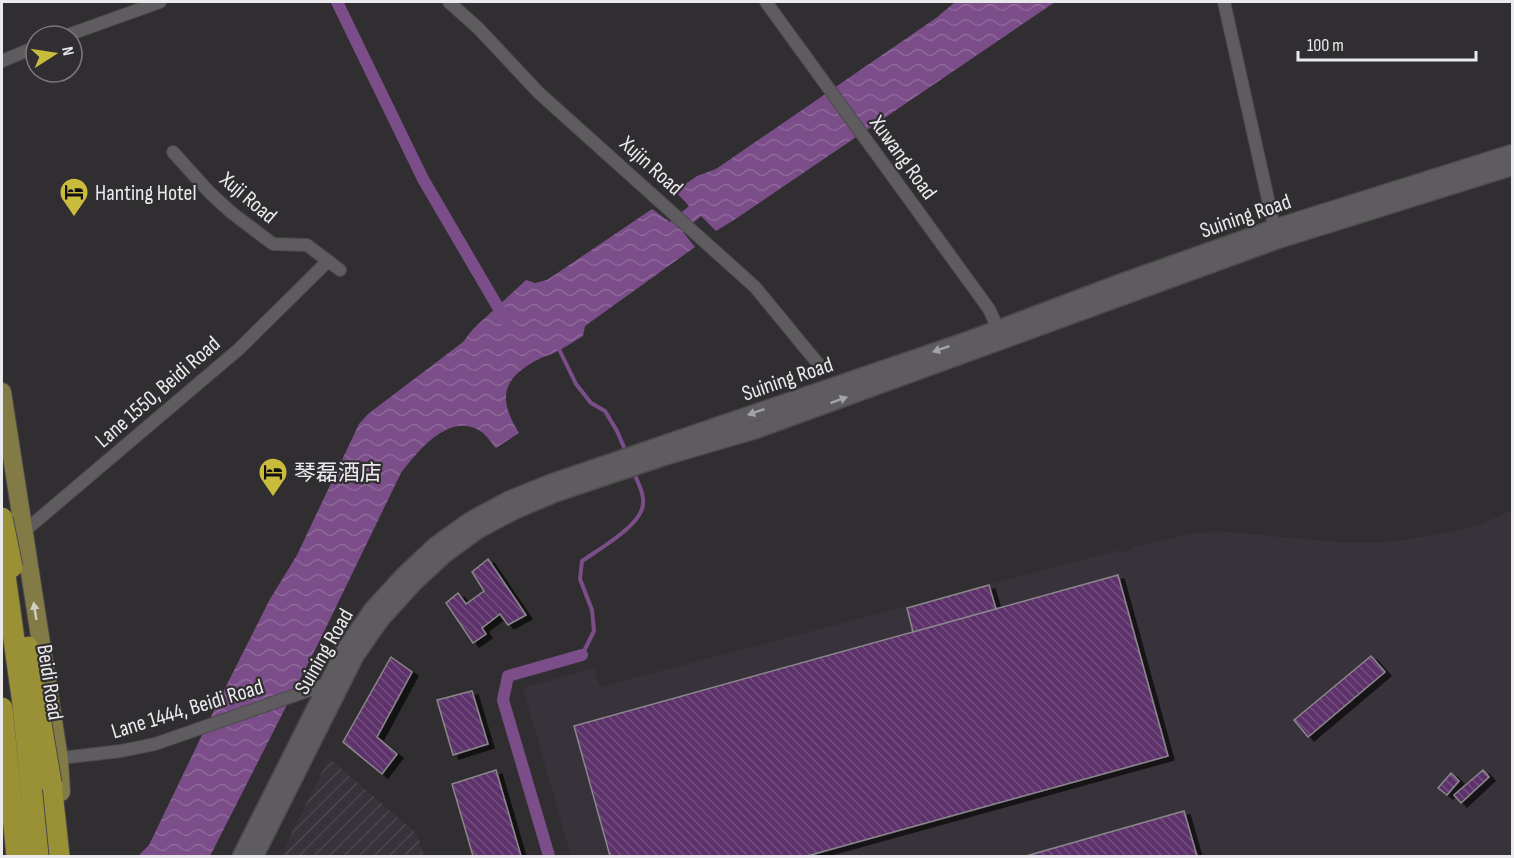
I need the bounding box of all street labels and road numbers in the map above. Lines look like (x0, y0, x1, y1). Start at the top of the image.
street label: Xuwang Road (863, 110, 942, 205)
street label: Xujin Road (613, 130, 688, 202)
street label: Xuji Road (213, 166, 282, 230)
street label: Suining Road (1196, 188, 1295, 245)
street label: Lane 1550, Beidi Road (90, 331, 226, 454)
street label: Suining Road (738, 351, 837, 408)
street label: Suining Road (289, 604, 360, 699)
street label: Beidi Road (30, 643, 69, 722)
street label: Lane 1444, Beidi Road (108, 673, 267, 745)

